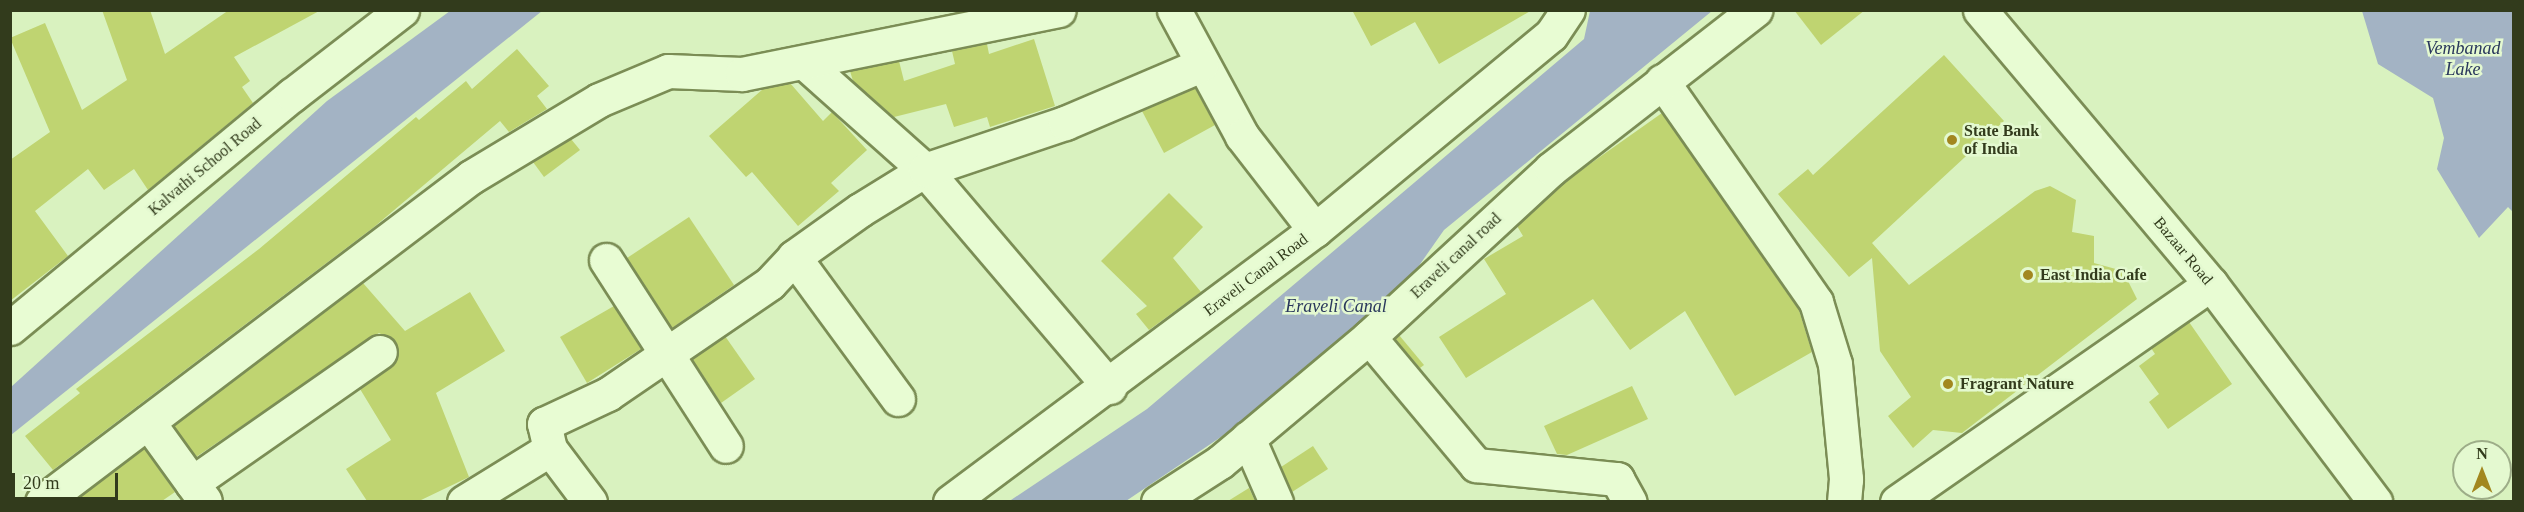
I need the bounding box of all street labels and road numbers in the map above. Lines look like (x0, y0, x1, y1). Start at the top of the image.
street label: Kalvathi School Road (145, 114, 265, 220)
street label: Eraveli canal road (1407, 209, 1505, 303)
street label: Bazaar Road (2149, 213, 2217, 289)
street label: Eraveli Canal Road (1200, 230, 1312, 320)

